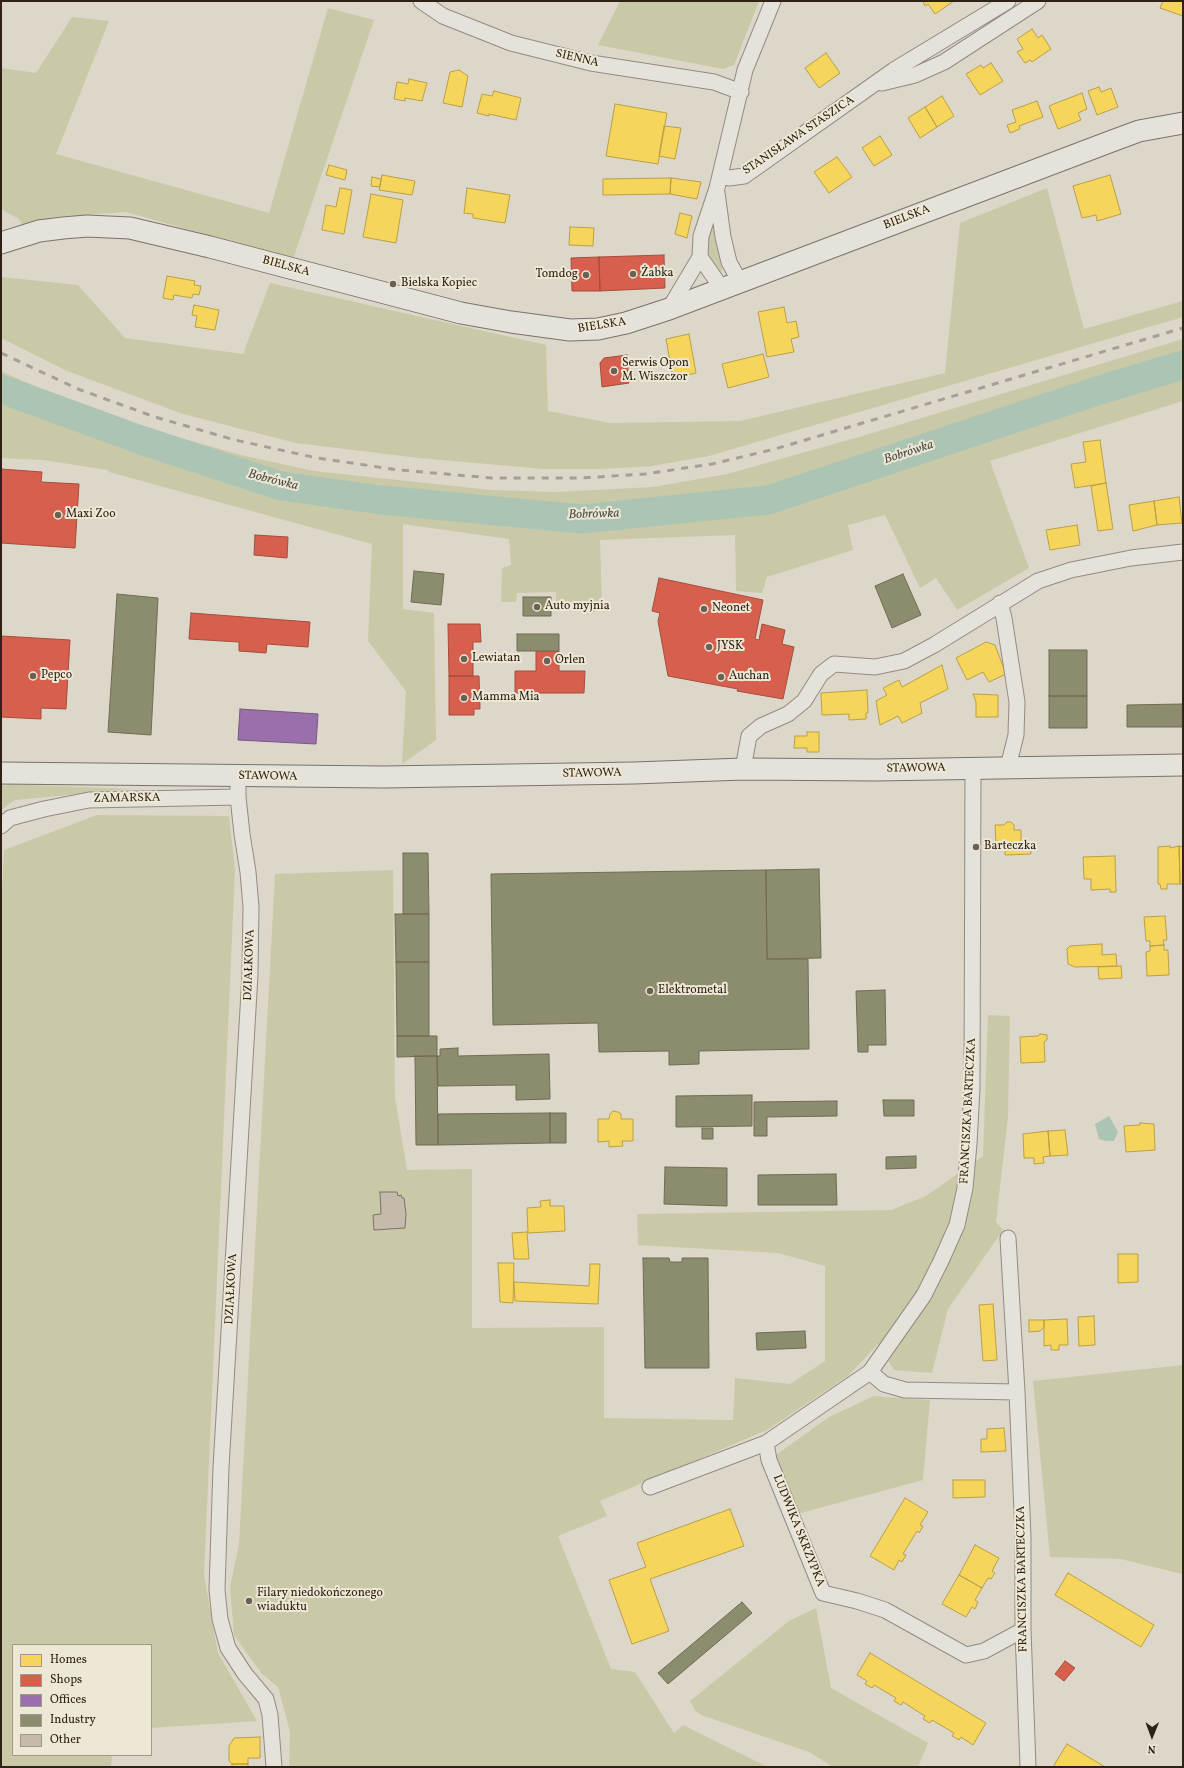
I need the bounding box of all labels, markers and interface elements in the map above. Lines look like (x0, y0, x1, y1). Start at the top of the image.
street label: SIENNA (554, 47, 600, 71)
street label: STANISŁAWA STASZICA (741, 93, 857, 179)
street label: BIELSKA (882, 203, 932, 233)
street label: BIELSKA (261, 254, 311, 280)
place label: Żabka (641, 267, 674, 281)
place label: Tomdog (536, 268, 578, 282)
marker: Żabka (628, 269, 638, 279)
marker: Tomdog (581, 270, 591, 280)
place label: Bielska Kopiec (401, 277, 477, 291)
marker: Bielska Kopiec (388, 279, 398, 289)
street label: BIELSKA (577, 315, 627, 337)
place label: Serwis Opon M. Wiszczor (622, 357, 689, 385)
marker: Serwis Opon M. Wiszczor (609, 366, 619, 376)
water label: Bobrówka (882, 438, 936, 468)
water label: Bobrówka (246, 467, 300, 495)
water label: Bobrówka (568, 506, 620, 524)
place label: Maxi Zoo (66, 508, 116, 522)
marker: Maxi Zoo (53, 510, 63, 520)
place label: Auto myjnia (545, 600, 610, 614)
marker: Auto myjnia (532, 602, 542, 612)
place label: Neonet (712, 602, 750, 616)
marker: Neonet (699, 604, 709, 614)
place label: JYSK (717, 640, 743, 654)
marker: JYSK (704, 642, 714, 652)
place label: Lewiatan (472, 652, 520, 666)
marker: Lewiatan (459, 654, 469, 664)
place label: Orlen (555, 654, 585, 668)
marker: Orlen (542, 656, 552, 666)
place label: Pepco (41, 669, 72, 683)
place label: Auchan (729, 670, 769, 684)
marker: Pepco (28, 671, 38, 681)
marker: Auchan (716, 672, 726, 682)
place label: Mamma Mia (472, 691, 540, 705)
marker: Mamma Mia (459, 693, 469, 703)
street label: STAWOWA (886, 761, 946, 777)
street label: STAWOWA (562, 766, 622, 782)
street label: STAWOWA (238, 769, 298, 785)
street label: ZAMARSKA (93, 791, 161, 807)
place label: Barteczka (984, 840, 1036, 854)
marker: Barteczka (971, 842, 981, 852)
street label: DZIAŁKOWA (242, 929, 258, 1001)
place label: Elektrometal (658, 984, 727, 998)
marker: Elektrometal (645, 986, 655, 996)
street label: FRANCISZKA BARTECZKA (958, 1038, 980, 1184)
street label: DZIAŁKOWA (223, 1253, 241, 1325)
street label: LUDWIKA SKRZYPKA (769, 1473, 827, 1589)
street label: FRANCISZKA BARTECZKA (1015, 1506, 1031, 1652)
place label: Filary niedokończonego wiaduktu (257, 1587, 383, 1615)
marker: Filary niedokończonego wiaduktu (244, 1596, 254, 1606)
legend (12, 1644, 152, 1756)
text: Homes (50, 1652, 87, 1668)
text: Shops (50, 1672, 82, 1688)
text: Offices (50, 1692, 86, 1708)
text: Industry (50, 1712, 96, 1728)
north arrow (1132, 1716, 1172, 1756)
text: Other (50, 1732, 81, 1748)
text: N (1148, 1741, 1156, 1756)

